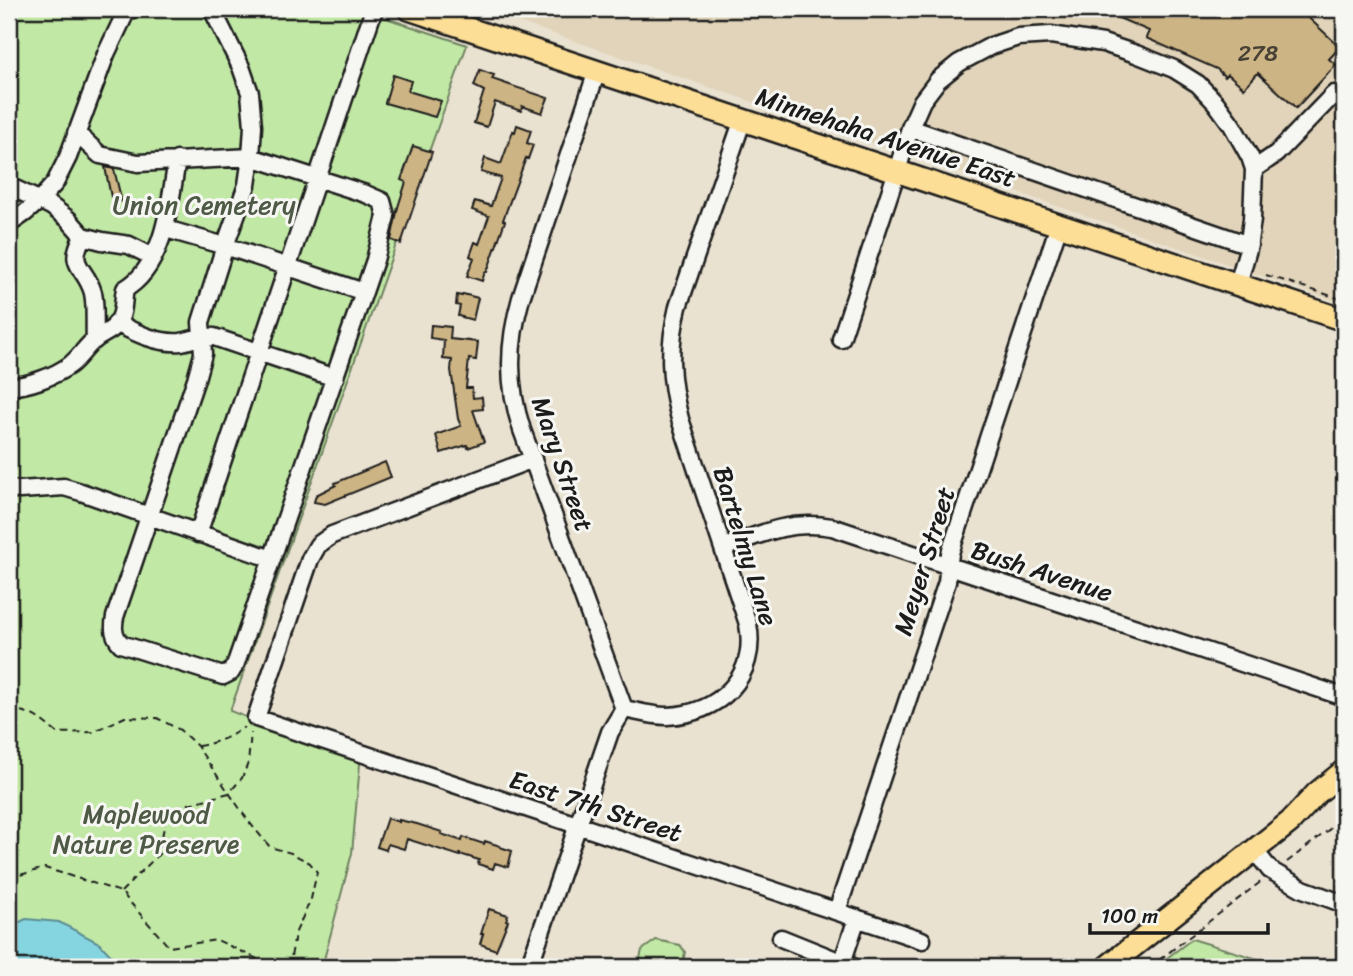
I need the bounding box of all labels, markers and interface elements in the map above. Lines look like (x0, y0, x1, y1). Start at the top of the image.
house number: 278 (1238, 33, 1278, 74)
street label: Minnehaha Avenue East (750, 73, 1022, 201)
park label: Union Cemetery (112, 182, 296, 228)
street label: Mary Street (518, 390, 608, 538)
street label: Bartelmy Lane (700, 460, 792, 632)
street label: Meyer Street (880, 481, 968, 641)
street label: Bush Avenue (965, 526, 1119, 616)
street label: East 7th Street (503, 756, 689, 856)
park label: Maplewood Nature Preserve (53, 791, 240, 867)
scale bar (1090, 892, 1269, 936)
text: 100 m (1101, 897, 1158, 935)

